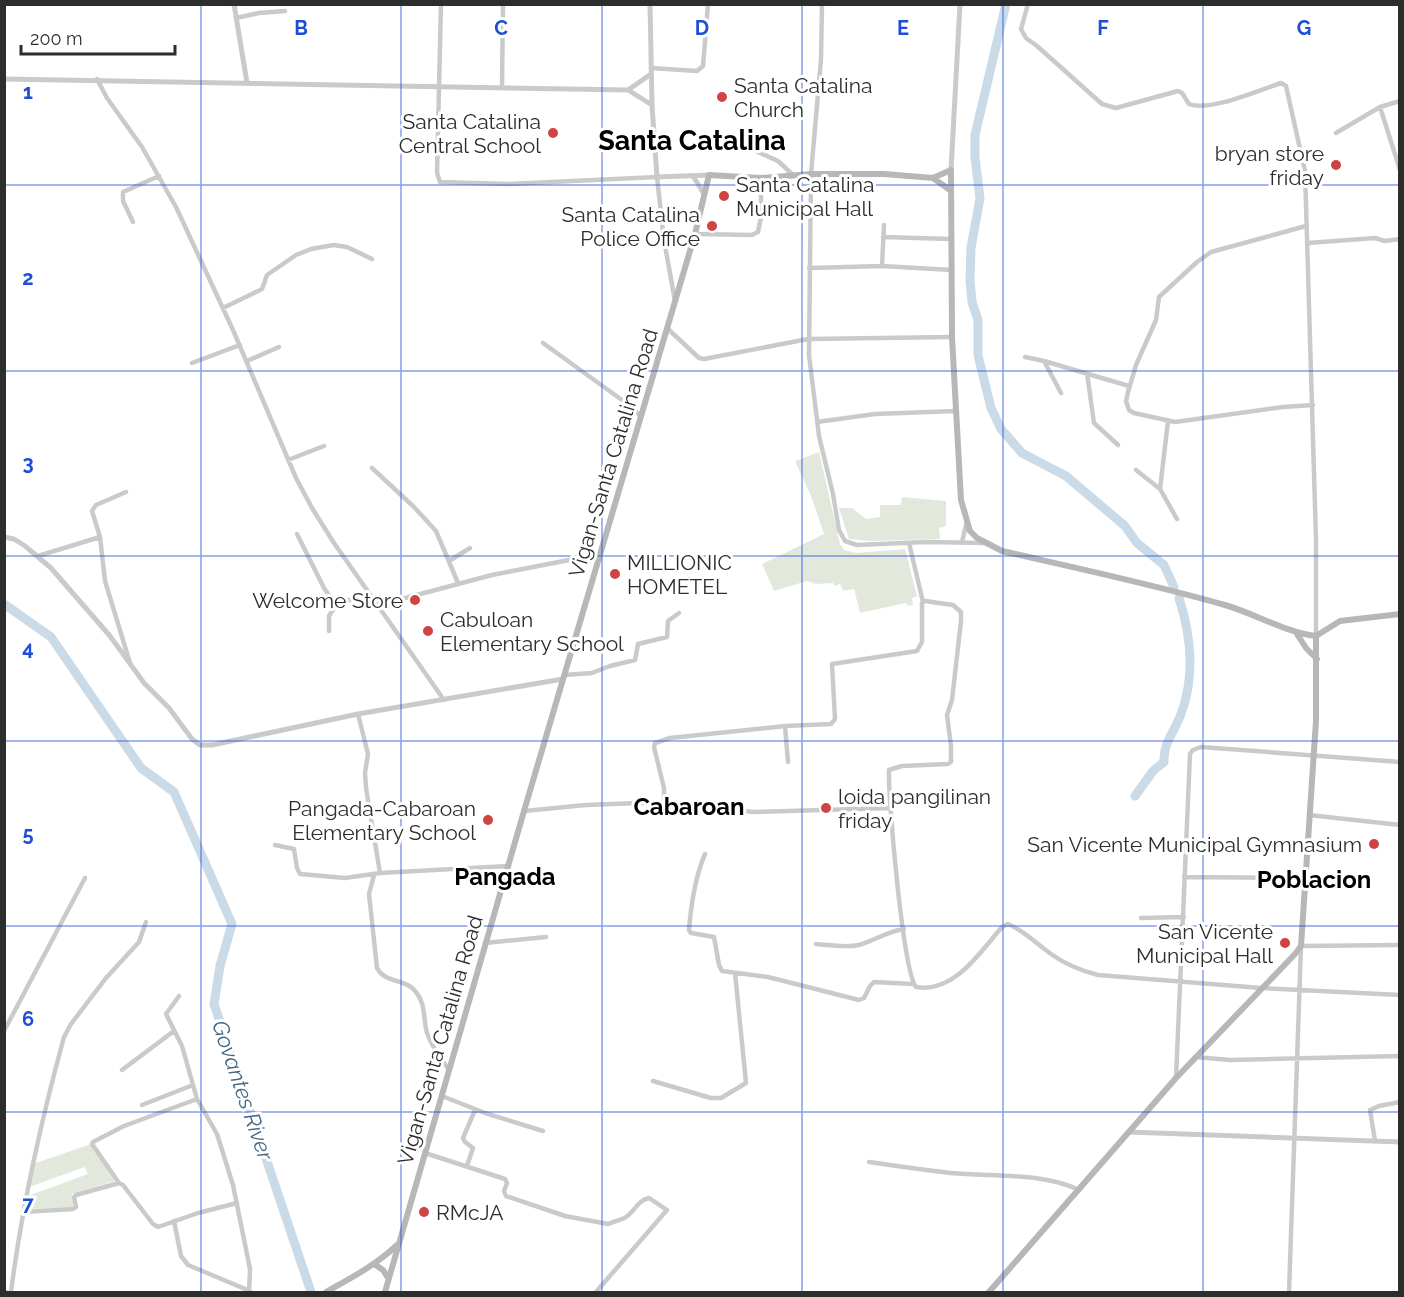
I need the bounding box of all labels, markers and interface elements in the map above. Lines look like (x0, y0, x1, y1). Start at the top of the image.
text: B (294, 16, 308, 40)
text: C (494, 16, 508, 40)
text: D (695, 16, 709, 40)
text: E (897, 16, 909, 40)
text: F (1097, 16, 1109, 40)
text: G (1297, 16, 1311, 40)
scale bar (21, 18, 176, 56)
text: 200 m (30, 28, 83, 49)
place label: Santa Catalina Church (734, 73, 872, 122)
text: 1 (23, 80, 33, 104)
marker: Santa Catalina Church (715, 90, 729, 104)
place label: Santa Catalina Central School (399, 109, 541, 158)
district label: Santa Catalina (598, 125, 786, 156)
marker: Santa Catalina Central School (546, 126, 560, 140)
place label: bryan store friday (1215, 141, 1324, 190)
marker: bryan store friday (1329, 158, 1343, 172)
place label: Santa Catalina Municipal Hall (736, 172, 874, 221)
marker: Santa Catalina Municipal Hall (717, 189, 731, 203)
place label: Santa Catalina Police Office (562, 202, 700, 251)
marker: Santa Catalina Police Office (705, 219, 719, 233)
text: 2 (22, 266, 34, 290)
street label: Vigan-Santa Catalina Road (563, 326, 663, 580)
text: 3 (22, 451, 34, 475)
place label: MILLIONIC HOMETEL (627, 550, 732, 599)
marker: MILLIONIC HOMETEL (608, 567, 622, 581)
place label: Welcome Store (252, 588, 403, 613)
marker: Welcome Store (408, 593, 422, 607)
place label: Cabuloan Elementary School (440, 607, 624, 656)
marker: Cabuloan Elementary School (421, 624, 435, 638)
text: 4 (22, 636, 34, 660)
place label: loida pangilinan friday (838, 784, 991, 833)
district label: Cabaroan (633, 792, 745, 821)
place label: Pangada-Cabaroan Elementary School (288, 796, 476, 845)
marker: loida pangilinan friday (819, 801, 833, 815)
marker: Pangada-Cabaroan Elementary School (481, 813, 495, 827)
text: 5 (22, 822, 34, 846)
place label: San Vicente Municipal Gymnasium (1027, 832, 1362, 857)
marker: San Vicente Municipal Gymnasium (1367, 837, 1381, 851)
district label: Pangada (454, 862, 556, 891)
district label: Poblacion (1257, 865, 1371, 894)
street label: Vigan-Santa Catalina Road (392, 912, 488, 1168)
place label: San Vicente Municipal Hall (1136, 919, 1273, 968)
marker: San Vicente Municipal Hall (1278, 936, 1292, 950)
text: 6 (22, 1007, 34, 1031)
water label: Govantes River (207, 1017, 280, 1165)
text: 7 (22, 1192, 34, 1216)
place label: RMcJA (436, 1200, 503, 1225)
marker: RMcJA (417, 1205, 431, 1219)

